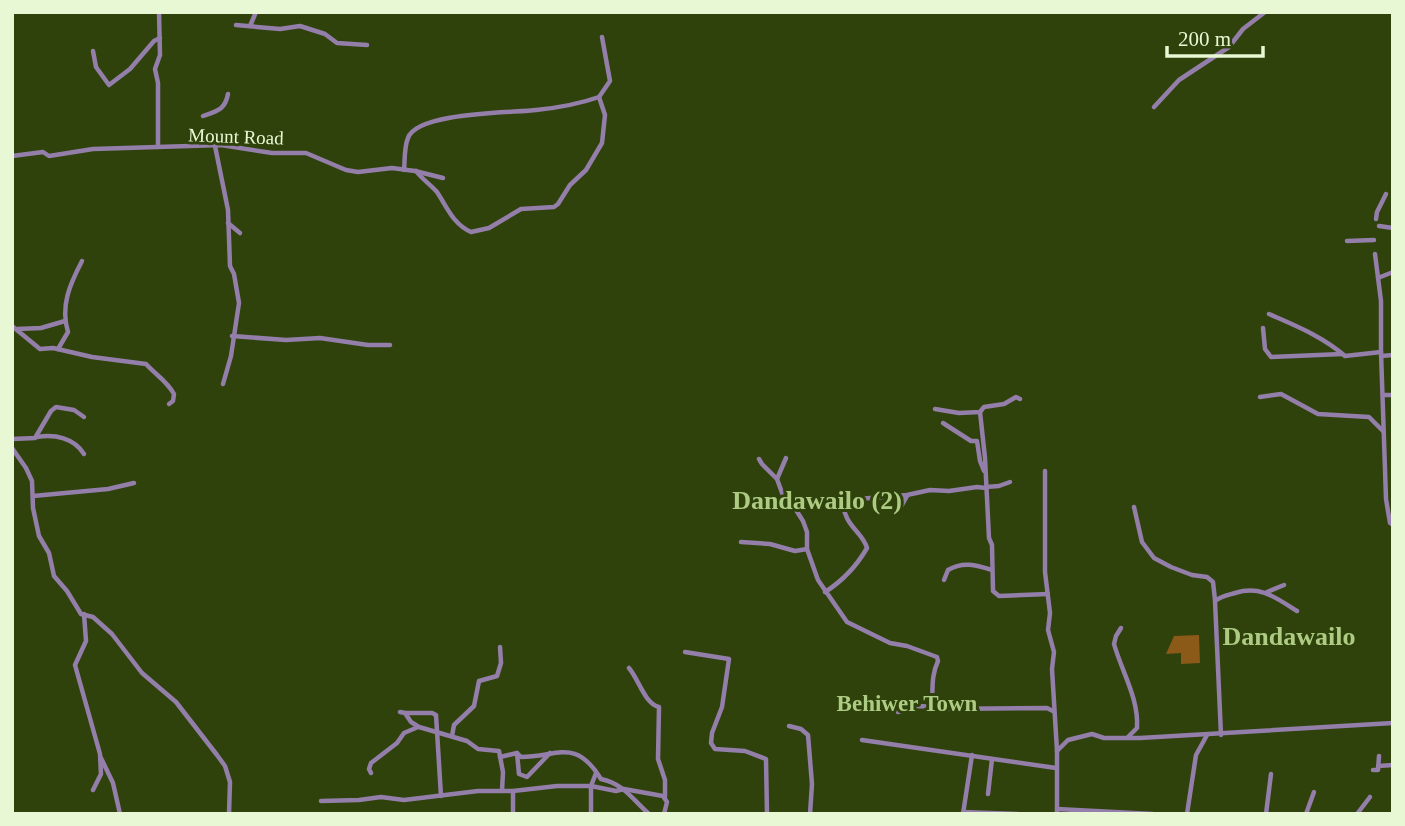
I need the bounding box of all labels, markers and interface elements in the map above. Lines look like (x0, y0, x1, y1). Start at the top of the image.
scale bar (1167, 14, 1263, 58)
text: 200 m (1178, 27, 1231, 51)
street label: Mount Road (188, 124, 285, 149)
district label: Dandawailo (2) (732, 486, 902, 515)
district label: Dandawailo (1223, 622, 1355, 651)
district label: Behiwer Town (837, 691, 978, 716)

